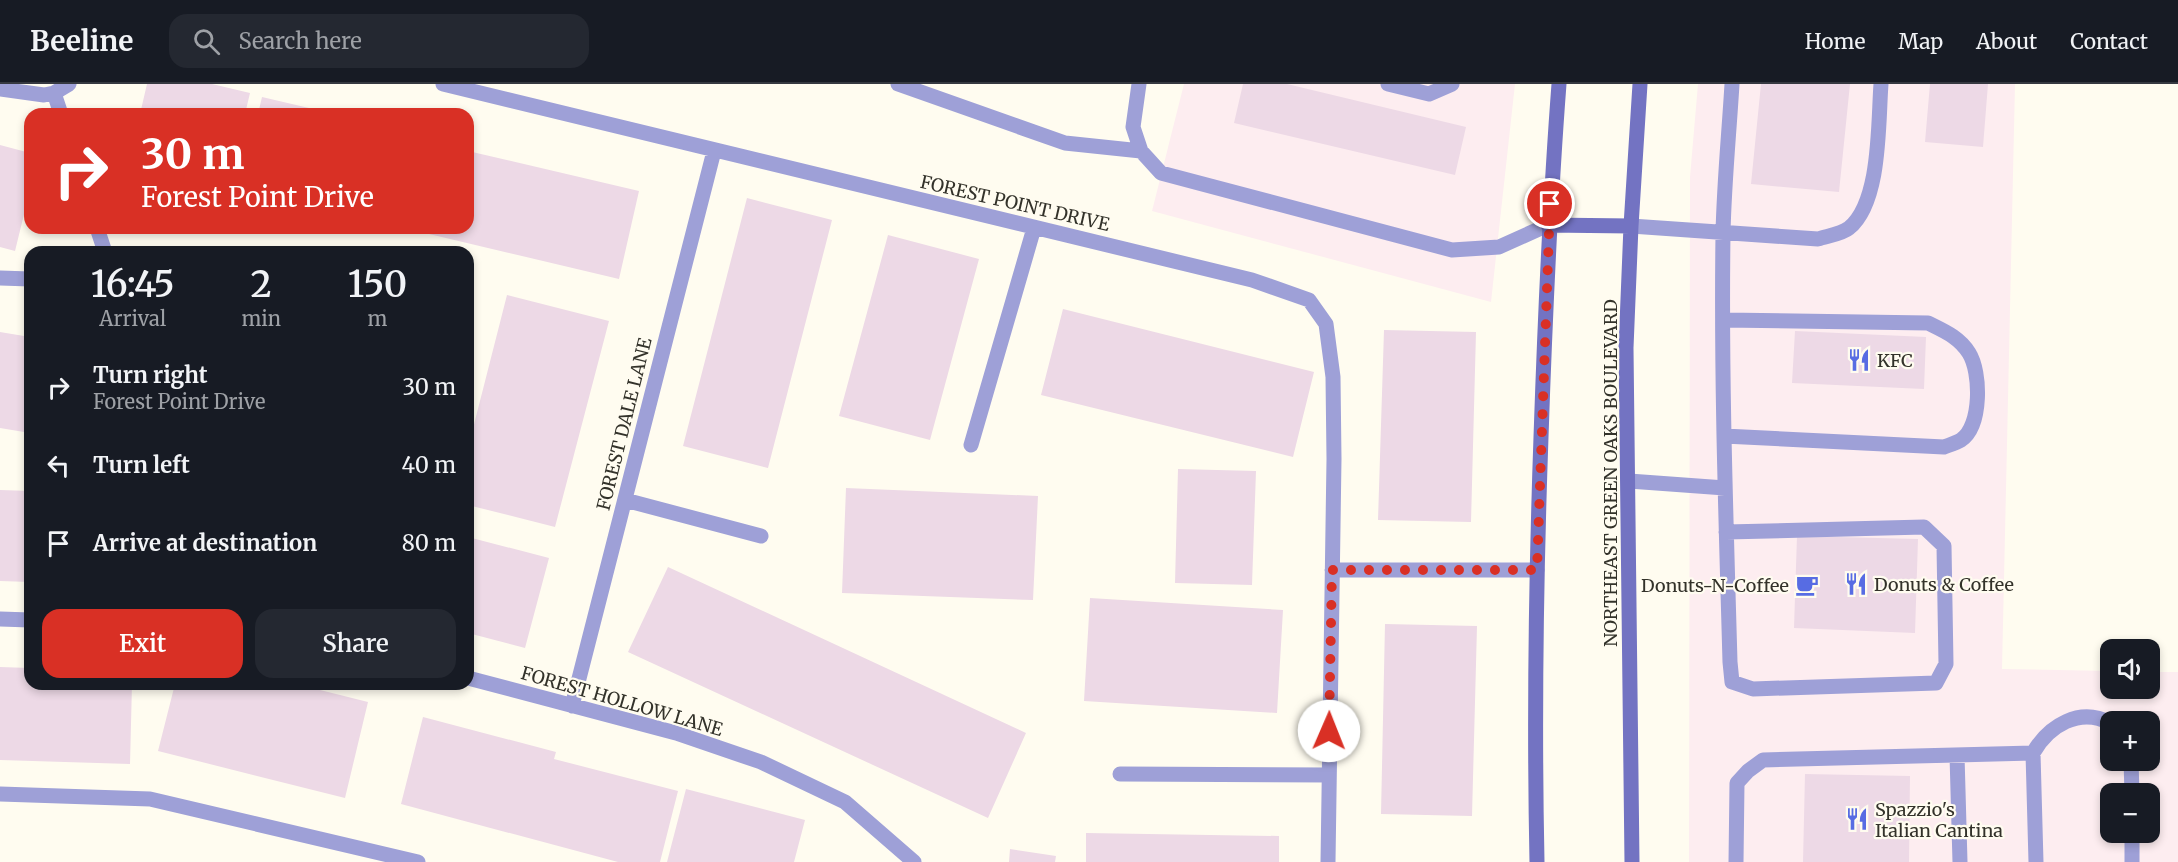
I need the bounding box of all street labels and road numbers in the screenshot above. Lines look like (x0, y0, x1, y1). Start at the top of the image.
street label: FOREST POINT DRIVE (918, 170, 1112, 236)
street label: NORTHEAST GREEN OAKS BOULEVARD (1599, 299, 1622, 647)
street label: FOREST DALE LANE (591, 335, 657, 513)
street label: FOREST HOLLOW LANE (518, 661, 726, 741)

